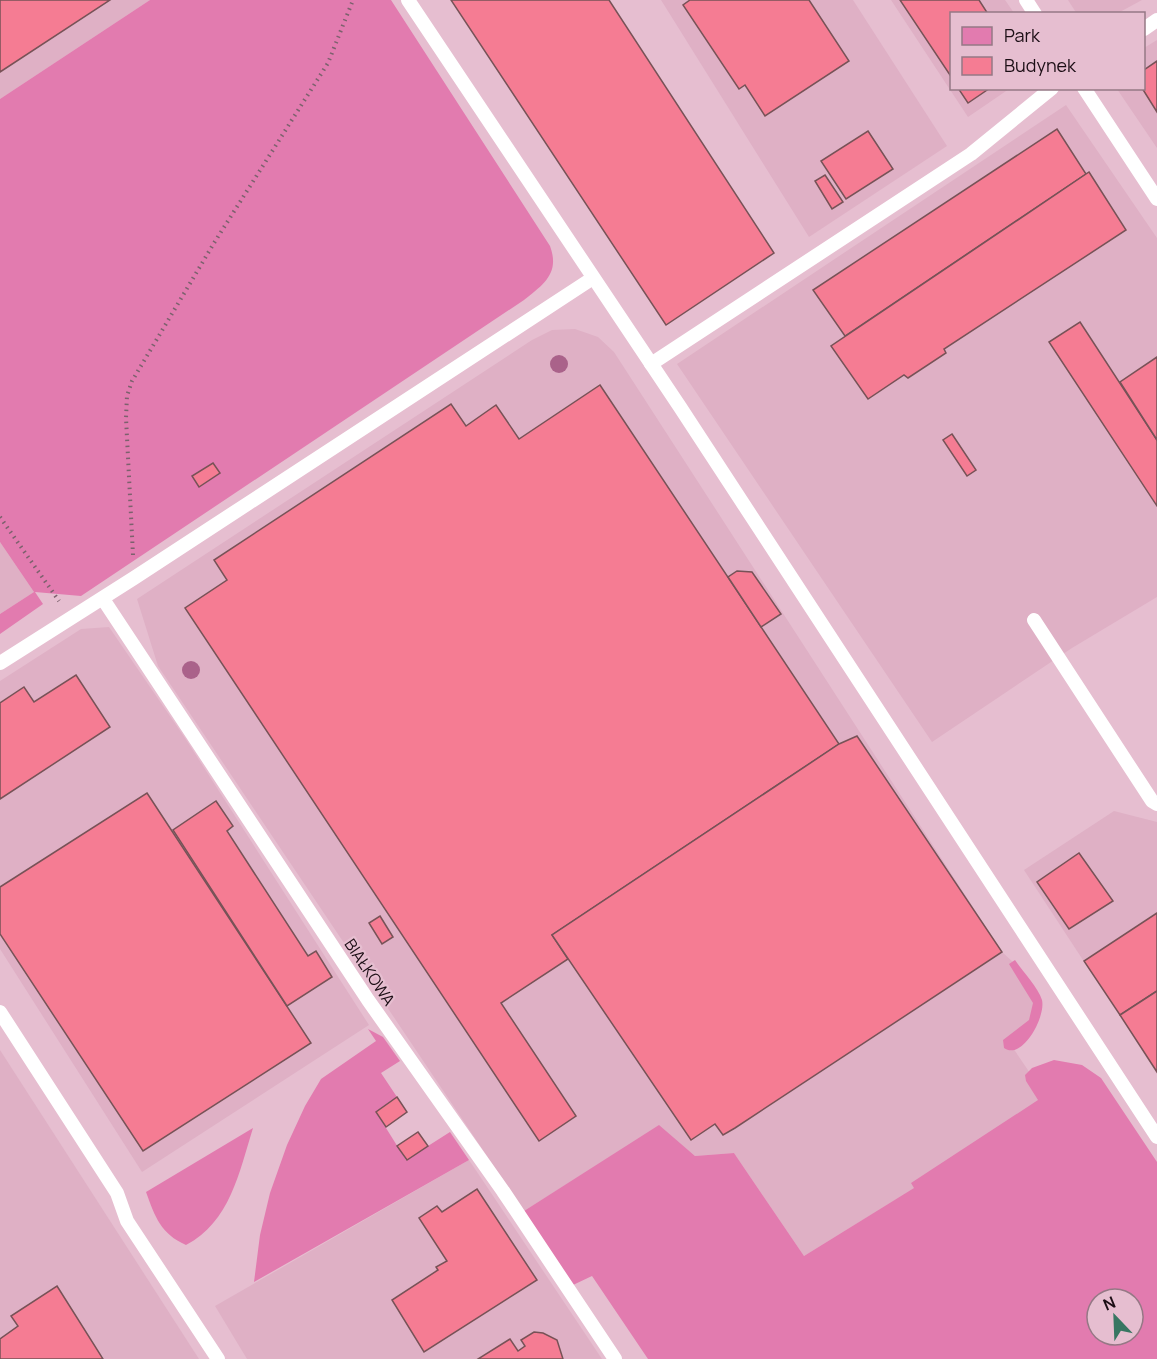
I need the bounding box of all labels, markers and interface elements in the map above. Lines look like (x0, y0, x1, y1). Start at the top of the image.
legend (950, 12, 1145, 90)
text: Park (1004, 23, 1041, 47)
text: Budynek (1004, 53, 1077, 77)
street label: BIAŁKOWA (340, 934, 400, 1010)
north arrow (1085, 1287, 1145, 1347)
text: N (1100, 1291, 1119, 1316)

